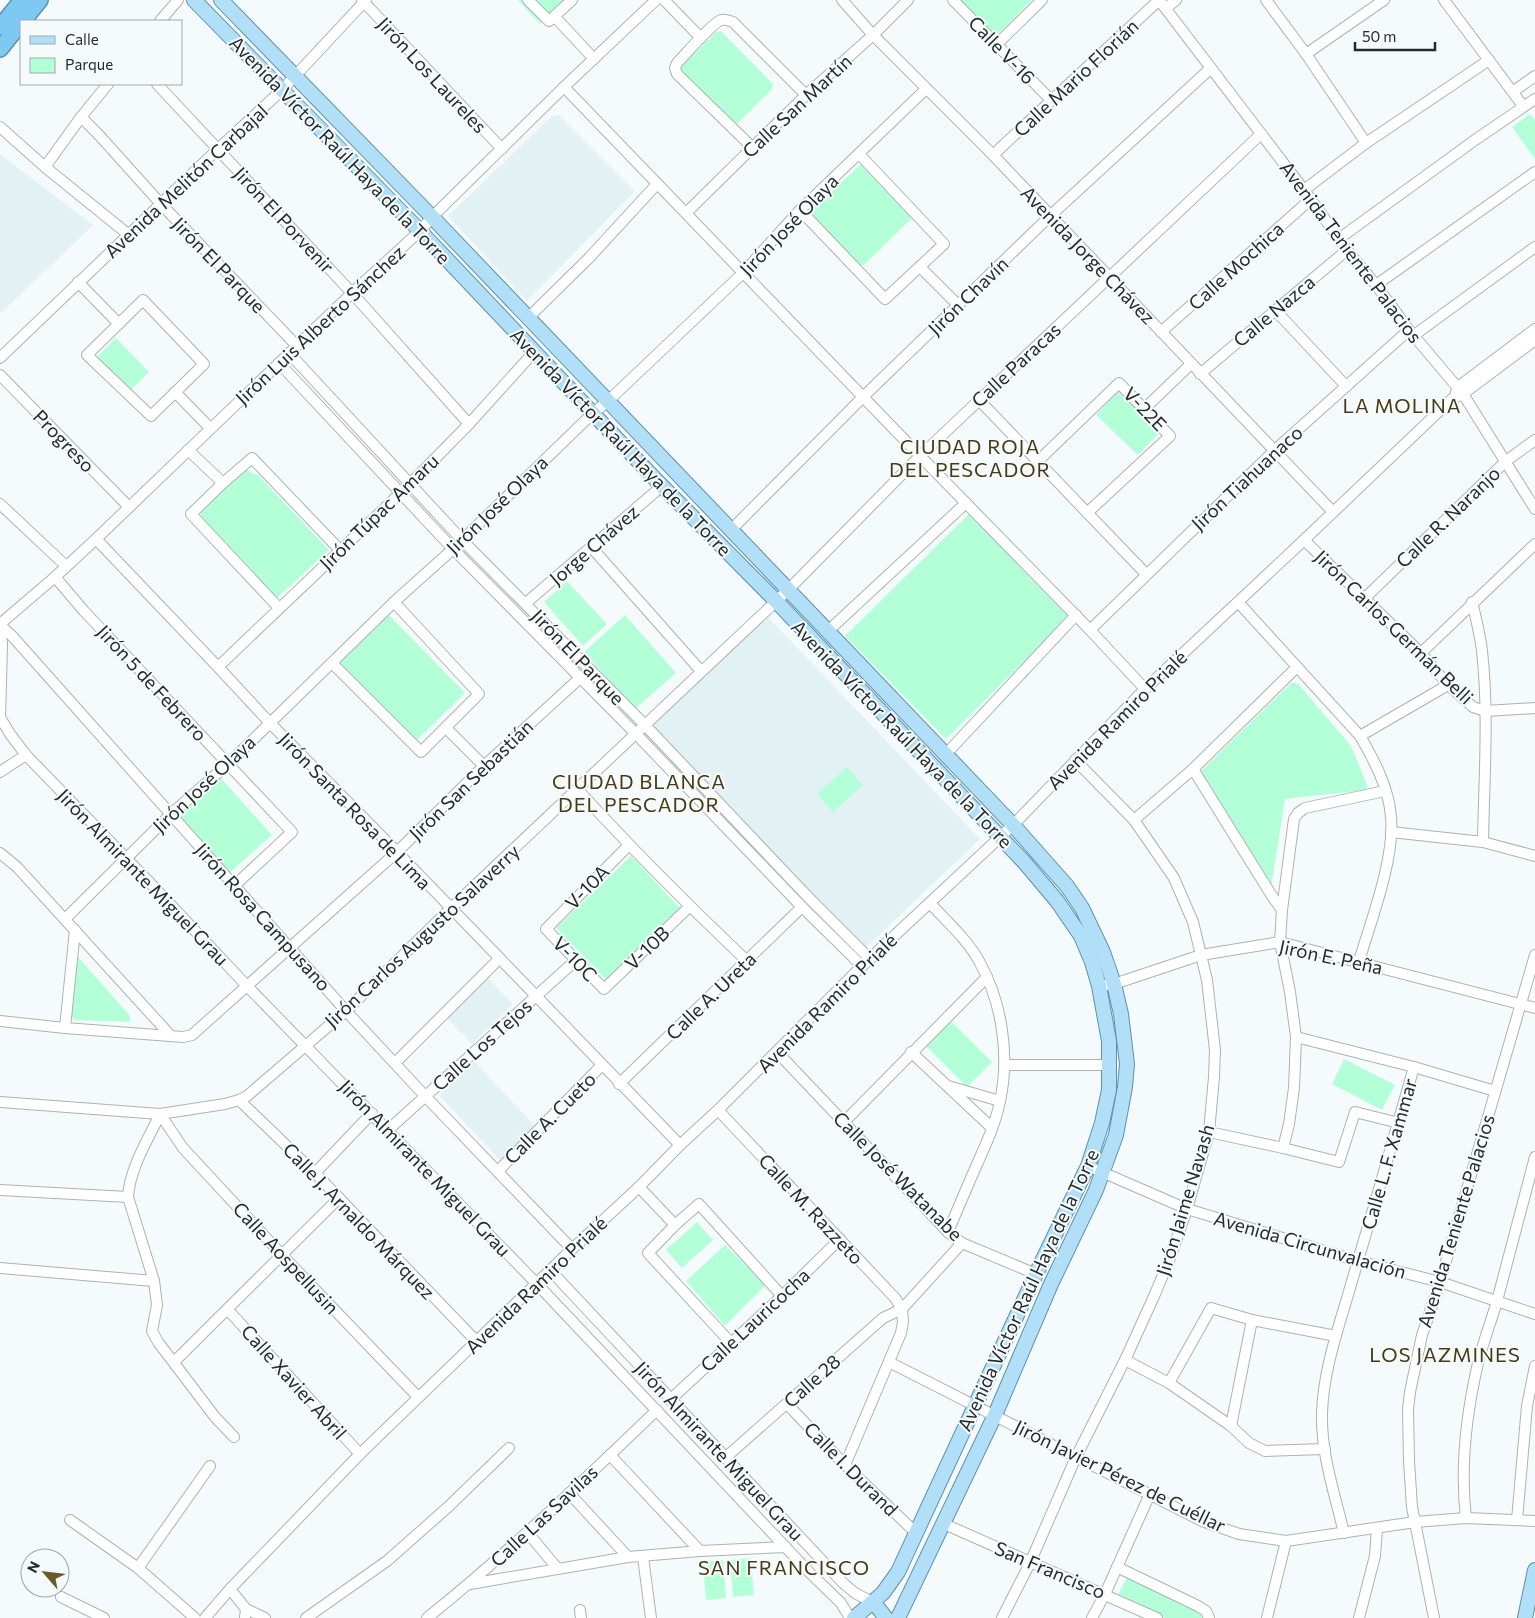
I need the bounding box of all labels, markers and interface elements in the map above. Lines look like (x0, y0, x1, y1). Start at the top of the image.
street label: Calle V-16 (964, 11, 1041, 89)
street label: Jirón Los Laureles (373, 12, 492, 137)
street label: Calle Mario Florián (1009, 14, 1143, 141)
legend (20, 20, 182, 85)
scale bar (1355, 20, 1435, 52)
text: 50 m (1362, 27, 1396, 45)
text: Calle (65, 30, 99, 48)
street label: Avenida Víctor Raúl Haya de la Torre (225, 31, 456, 269)
street label: Calle San Martín (737, 49, 856, 162)
text: Parque (65, 55, 113, 73)
street label: Avenida Melitón Carbajal (99, 99, 272, 262)
street label: Avenida Teniente Palacios (1276, 156, 1427, 347)
street label: Jirón El Porvenir (229, 162, 340, 278)
street label: Jirón José Olaya (734, 169, 843, 280)
street label: Avenida Jorge Chávez (1017, 181, 1160, 328)
street label: Jirón El Parque (168, 212, 271, 317)
street label: Calle Mochica (1183, 217, 1288, 314)
street label: Jirón Luis Alberto Sánchez (230, 240, 409, 409)
street label: Jirón Chavín (923, 252, 1013, 340)
street label: Calle Nazca (1228, 270, 1319, 351)
street label: Calle Paracas (966, 318, 1065, 412)
street label: Avenida Víctor Raúl Haya de la Torre (506, 323, 737, 561)
street label: V-22E (1119, 382, 1172, 436)
district label: LA MOLINA (1342, 393, 1462, 417)
street label: Progreso (29, 405, 100, 477)
street label: Jirón Tiahuanaco (1186, 420, 1307, 535)
district label: CIUDAD ROJA DEL PESCADOR (889, 434, 1051, 481)
street label: Jirón Túpac Amaru (314, 449, 443, 574)
street label: Jirón José Olaya (441, 450, 552, 559)
street label: Calle R. Naranjo (1391, 461, 1504, 572)
street label: Jorge Chávez (544, 500, 643, 590)
street label: Jirón Carlos Germán Belli (1310, 545, 1478, 708)
street label: Jirón El Parque (527, 604, 630, 709)
street label: Avenida Víctor Raúl Haya de la Torre (787, 615, 1018, 853)
street label: Jirón 5 de Febrero (93, 620, 212, 745)
street label: Avenida Ramiro Prialé (1042, 645, 1191, 794)
street label: Jirón San Sebastián (404, 715, 537, 845)
street label: Jirón Santa Rosa de Lima (274, 727, 436, 894)
street label: Jirón José Olaya (147, 730, 260, 837)
district label: CIUDAD BLANCA DEL PESCADOR (552, 769, 726, 816)
street label: Jirón Almirante Miguel Grau (53, 783, 234, 970)
street label: Jirón Rosa Campusano (191, 838, 336, 995)
street label: Jirón Carlos Augusto Salaverry (319, 839, 524, 1032)
street label: V-10A (560, 859, 613, 914)
street label: V-10B (620, 921, 674, 974)
street label: Avenida Ramiro Prialé (752, 928, 901, 1077)
street label: V-10C (548, 931, 602, 986)
street label: Jirón E. Peña (1277, 934, 1385, 979)
street label: Calle A. Ureta (661, 947, 760, 1044)
street label: Calle Los Tejos (427, 994, 536, 1095)
street label: Calle A. Cueto (499, 1067, 600, 1168)
street label: Jirón Almirante Miguel Grau (335, 1074, 516, 1261)
street label: Calle L. F. Xammar (1356, 1075, 1421, 1232)
street label: Calle José Watanabe (829, 1106, 968, 1245)
street label: Avenida Teniente Palacios (1412, 1112, 1499, 1330)
street label: Jirón Jaime Navash (1151, 1121, 1219, 1278)
street label: Calle J. Arnaldo Márquez (279, 1138, 440, 1304)
street label: Avenida Víctor Raúl Haya de la Torre (952, 1145, 1103, 1434)
street label: Calle M. Razzeto (754, 1149, 869, 1269)
street label: Calle Aospellusin (229, 1197, 344, 1318)
street label: Avenida Circunvalación (1211, 1206, 1409, 1283)
street label: Avenida Ramiro Prialé (460, 1211, 611, 1358)
street label: Calle Lauricocha (695, 1263, 814, 1376)
street label: Calle Xavier Abril (237, 1320, 352, 1444)
district label: LOS JAZMINES (1369, 1342, 1521, 1366)
street label: Calle 28 (779, 1349, 845, 1412)
street label: Jirón Almirante Miguel Grau (630, 1356, 809, 1545)
street label: Jirón Javier Pérez de Cuéllar (1011, 1414, 1230, 1537)
street label: Calle I. Durand (800, 1417, 903, 1520)
street label: Calle Las Savilas (485, 1460, 602, 1571)
street label: San Francisco (991, 1536, 1109, 1603)
north arrow (20, 1548, 70, 1598)
district label: SAN FRANCISCO (698, 1555, 870, 1579)
text: N (23, 1558, 43, 1575)

